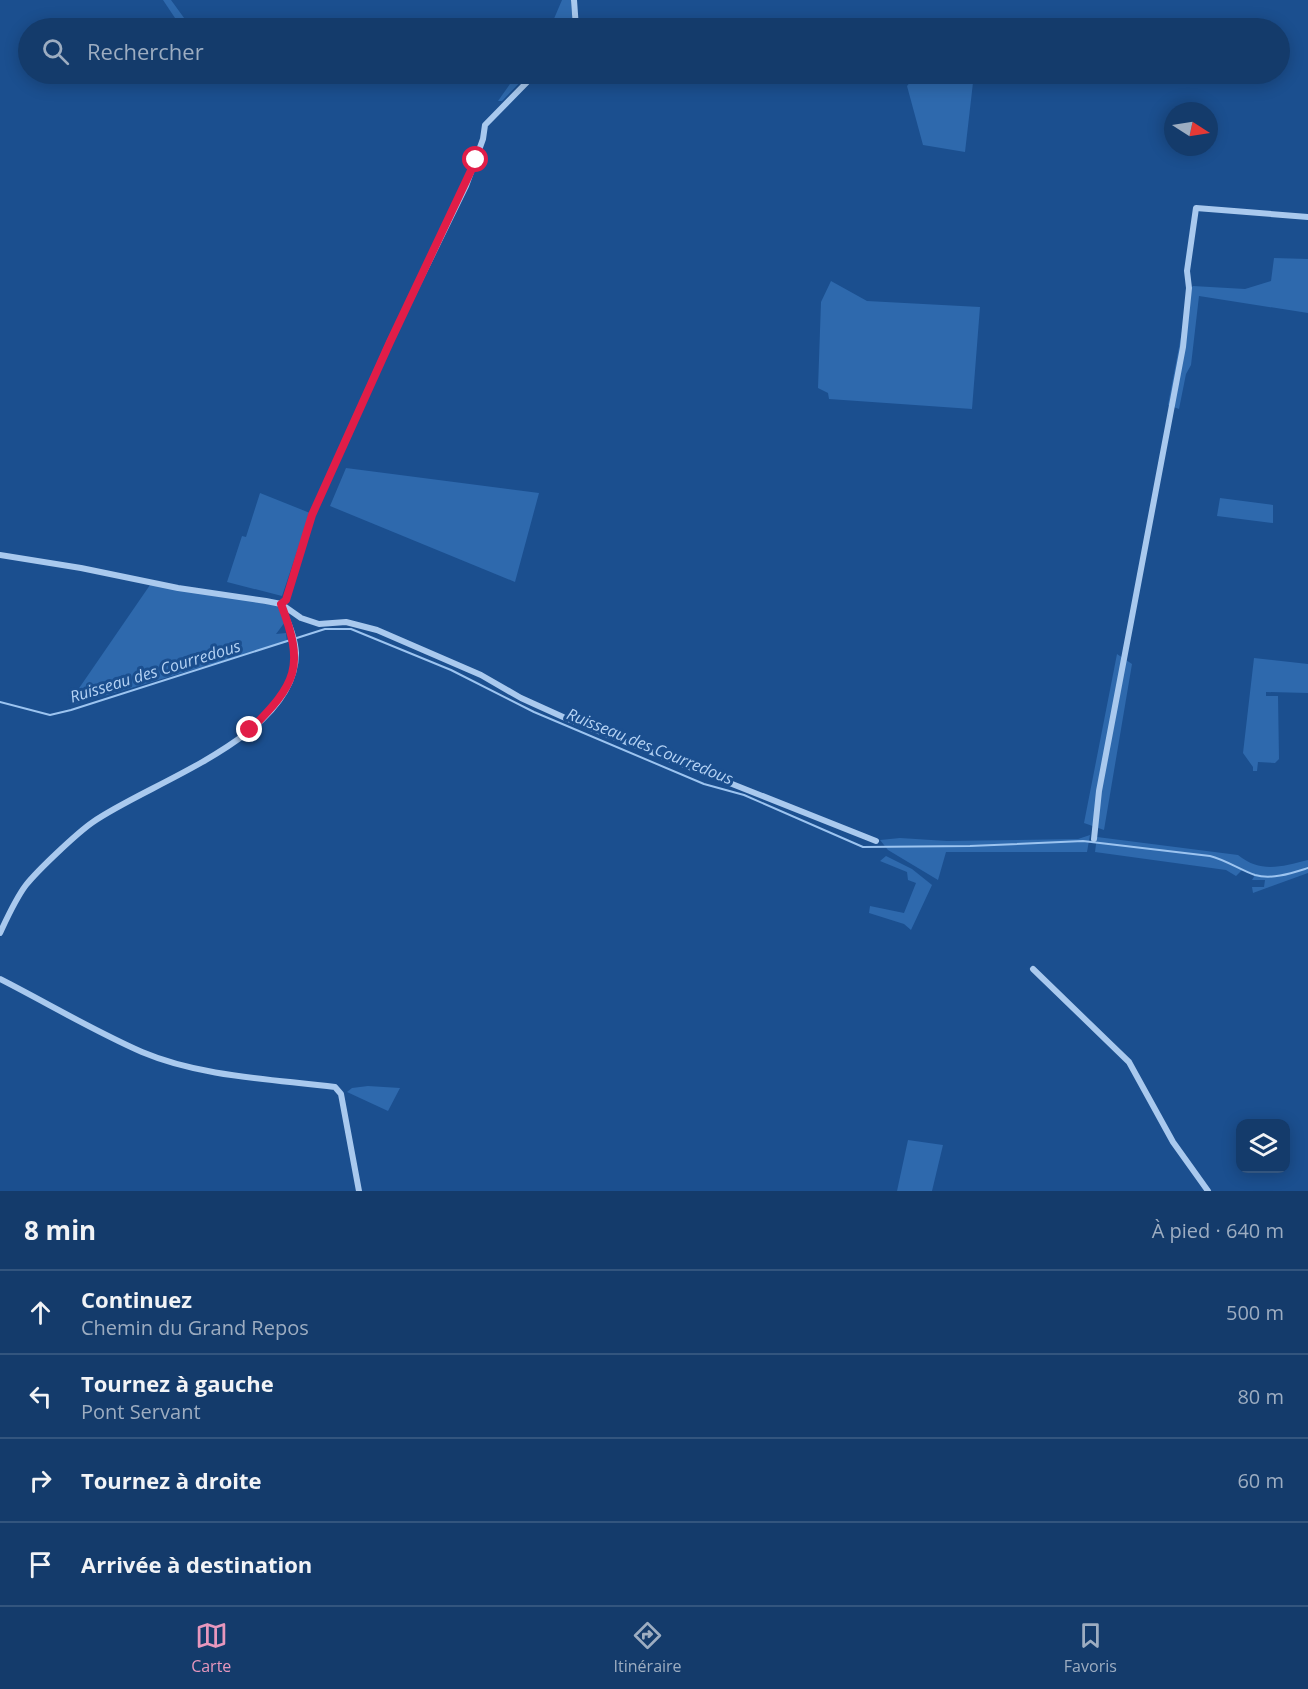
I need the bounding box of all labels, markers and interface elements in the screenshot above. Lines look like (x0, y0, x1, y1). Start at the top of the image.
search box (18, 18, 1290, 84)
icon: search (39, 35, 72, 68)
text: Rechercher (87, 36, 204, 66)
north arrow (1164, 102, 1218, 156)
route start (462, 146, 488, 172)
water label: Ruisseau des Courredous (67, 635, 243, 707)
water label: Ruisseau des Courredous (564, 703, 736, 789)
route end (236, 716, 262, 742)
map controls (1236, 1119, 1290, 1173)
button: layers (1236, 1119, 1290, 1173)
text: 8 min (24, 1212, 96, 1248)
text: À pied · 640 m (1152, 1217, 1284, 1244)
text: Continuez (81, 1284, 192, 1314)
icon: ahead (24, 1296, 57, 1329)
text: 500 m (1226, 1299, 1284, 1326)
text: Chemin du Grand Repos (81, 1314, 309, 1341)
text: Tournez à gauche (81, 1368, 274, 1398)
icon: left (24, 1380, 57, 1413)
text: 80 m (1237, 1383, 1284, 1410)
text: Pont Servant (81, 1398, 201, 1425)
icon: right (24, 1464, 57, 1497)
text: Tournez à droite (81, 1465, 262, 1495)
text: 60 m (1237, 1467, 1284, 1494)
icon: arrive (24, 1548, 57, 1581)
text: Arrivée à destination (81, 1549, 312, 1579)
tab: Carte (191, 1619, 231, 1677)
tab: Itinéraire (614, 1619, 682, 1677)
tab: Favoris (1064, 1619, 1117, 1677)

